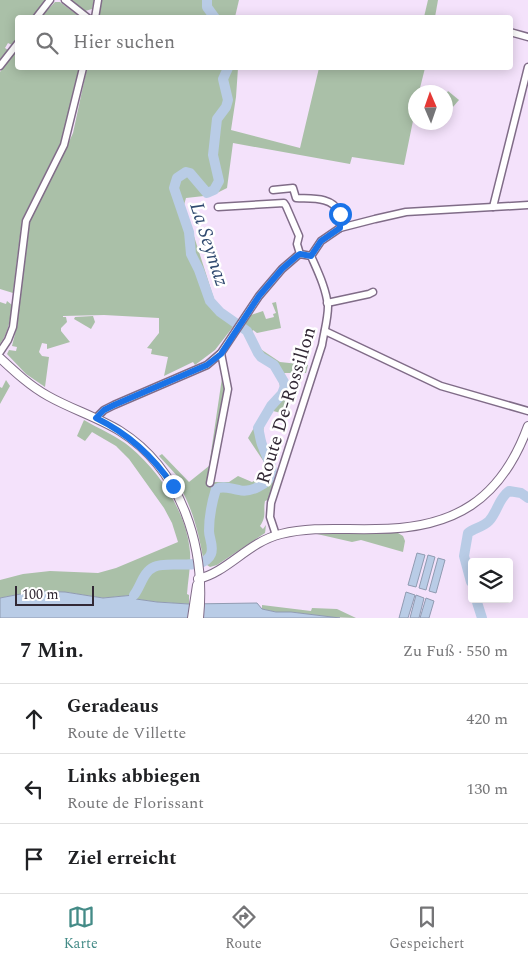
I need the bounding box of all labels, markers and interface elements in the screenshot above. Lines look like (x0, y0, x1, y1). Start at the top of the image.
search box (15, 15, 513, 70)
text: Hier suchen (73, 28, 175, 57)
icon: search (33, 29, 61, 57)
north arrow (408, 85, 453, 130)
water label: La Seymaz (181, 198, 237, 290)
route start (329, 203, 352, 226)
street label: Route De-Rossillon (249, 323, 324, 488)
route end (162, 475, 185, 498)
map controls (468, 558, 513, 603)
button: layers (468, 558, 513, 603)
scale bar (15, 583, 94, 606)
text: 100 m (22, 584, 59, 605)
text: 7 Min. (20, 635, 84, 667)
text: Zu Fuß · 550 m (403, 639, 508, 663)
text: Geradeaus (67, 692, 159, 721)
icon: ahead (20, 705, 48, 733)
text: 420 m (466, 707, 508, 731)
text: Route de Villette (67, 721, 186, 745)
text: Links abbiegen (67, 762, 201, 791)
icon: left (20, 775, 48, 803)
text: 130 m (466, 777, 508, 801)
text: Route de Florissant (67, 791, 204, 815)
text: Ziel erreicht (67, 844, 177, 873)
icon: arrive (20, 845, 48, 873)
tab: Karte (64, 903, 98, 954)
tab: Route (225, 903, 262, 954)
tab: Gespeichert (389, 903, 464, 954)

